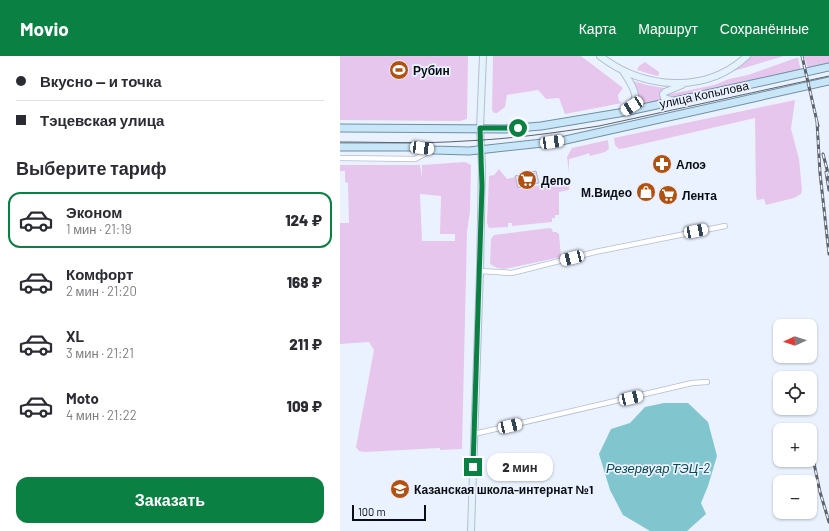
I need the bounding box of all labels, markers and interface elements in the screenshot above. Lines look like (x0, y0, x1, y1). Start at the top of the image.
text: Movio (20, 17, 69, 40)
text: Карта (579, 20, 616, 37)
text: Маршрут (638, 20, 698, 37)
text: Сохранённые (720, 20, 809, 37)
sports icon: Рубин (388, 59, 410, 81)
place label: Рубин (413, 63, 450, 78)
text: Вкусно — и точка (40, 72, 161, 90)
street label: улица Копылова (658, 78, 750, 111)
car (619, 94, 645, 118)
text: Тэцевская улица (40, 111, 164, 129)
route start (509, 119, 527, 137)
car (539, 134, 565, 150)
car (409, 141, 435, 155)
pharmacy icon: Алоэ (651, 153, 673, 175)
text: Выберите тариф (16, 157, 167, 179)
place label: Алоэ (676, 157, 706, 171)
supermarket icon: Депо (516, 169, 538, 191)
place label: Депо (541, 173, 571, 188)
shop icon: М.Видео (635, 181, 657, 203)
supermarket icon: Лента (657, 184, 679, 206)
place label: М.Видео (581, 185, 632, 200)
place label: Лента (682, 188, 717, 202)
icon: car (18, 202, 54, 238)
text: Эконом (66, 203, 122, 221)
text: 124 ₽ (285, 211, 322, 229)
text: 1 мин · 21:19 (66, 221, 132, 237)
car (683, 223, 709, 239)
car (559, 249, 585, 267)
icon: car (18, 264, 54, 300)
text: Комфорт (66, 265, 133, 283)
text: 168 ₽ (287, 273, 322, 291)
text: 2 мин · 21:20 (66, 283, 137, 299)
north arrow (773, 319, 817, 363)
map controls (773, 319, 817, 519)
icon: car (18, 326, 54, 362)
text: XL (66, 327, 84, 345)
text: 211 ₽ (289, 335, 322, 353)
text: 3 мин · 21:21 (66, 345, 134, 361)
button: locate (773, 371, 817, 415)
icon: car (18, 388, 54, 424)
text: Moto (66, 389, 99, 407)
car (618, 389, 644, 407)
text: 109 ₽ (287, 397, 322, 415)
text: 4 мин · 21:22 (66, 407, 137, 423)
car (497, 417, 523, 435)
button: + (773, 423, 817, 467)
callout: 2 мин (487, 453, 553, 481)
route end (464, 458, 482, 476)
text: 2 мин (502, 459, 538, 475)
water label: Резервуар ТЭЦ-2 (606, 460, 710, 476)
button: − (773, 475, 817, 519)
button: Заказать (16, 477, 324, 523)
school or university icon: Казанская школа-интернат №1 (389, 478, 411, 500)
place label: Казанская школа-интернат №1 (414, 482, 593, 497)
scale bar (352, 503, 426, 522)
text: 100 m (358, 505, 386, 518)

